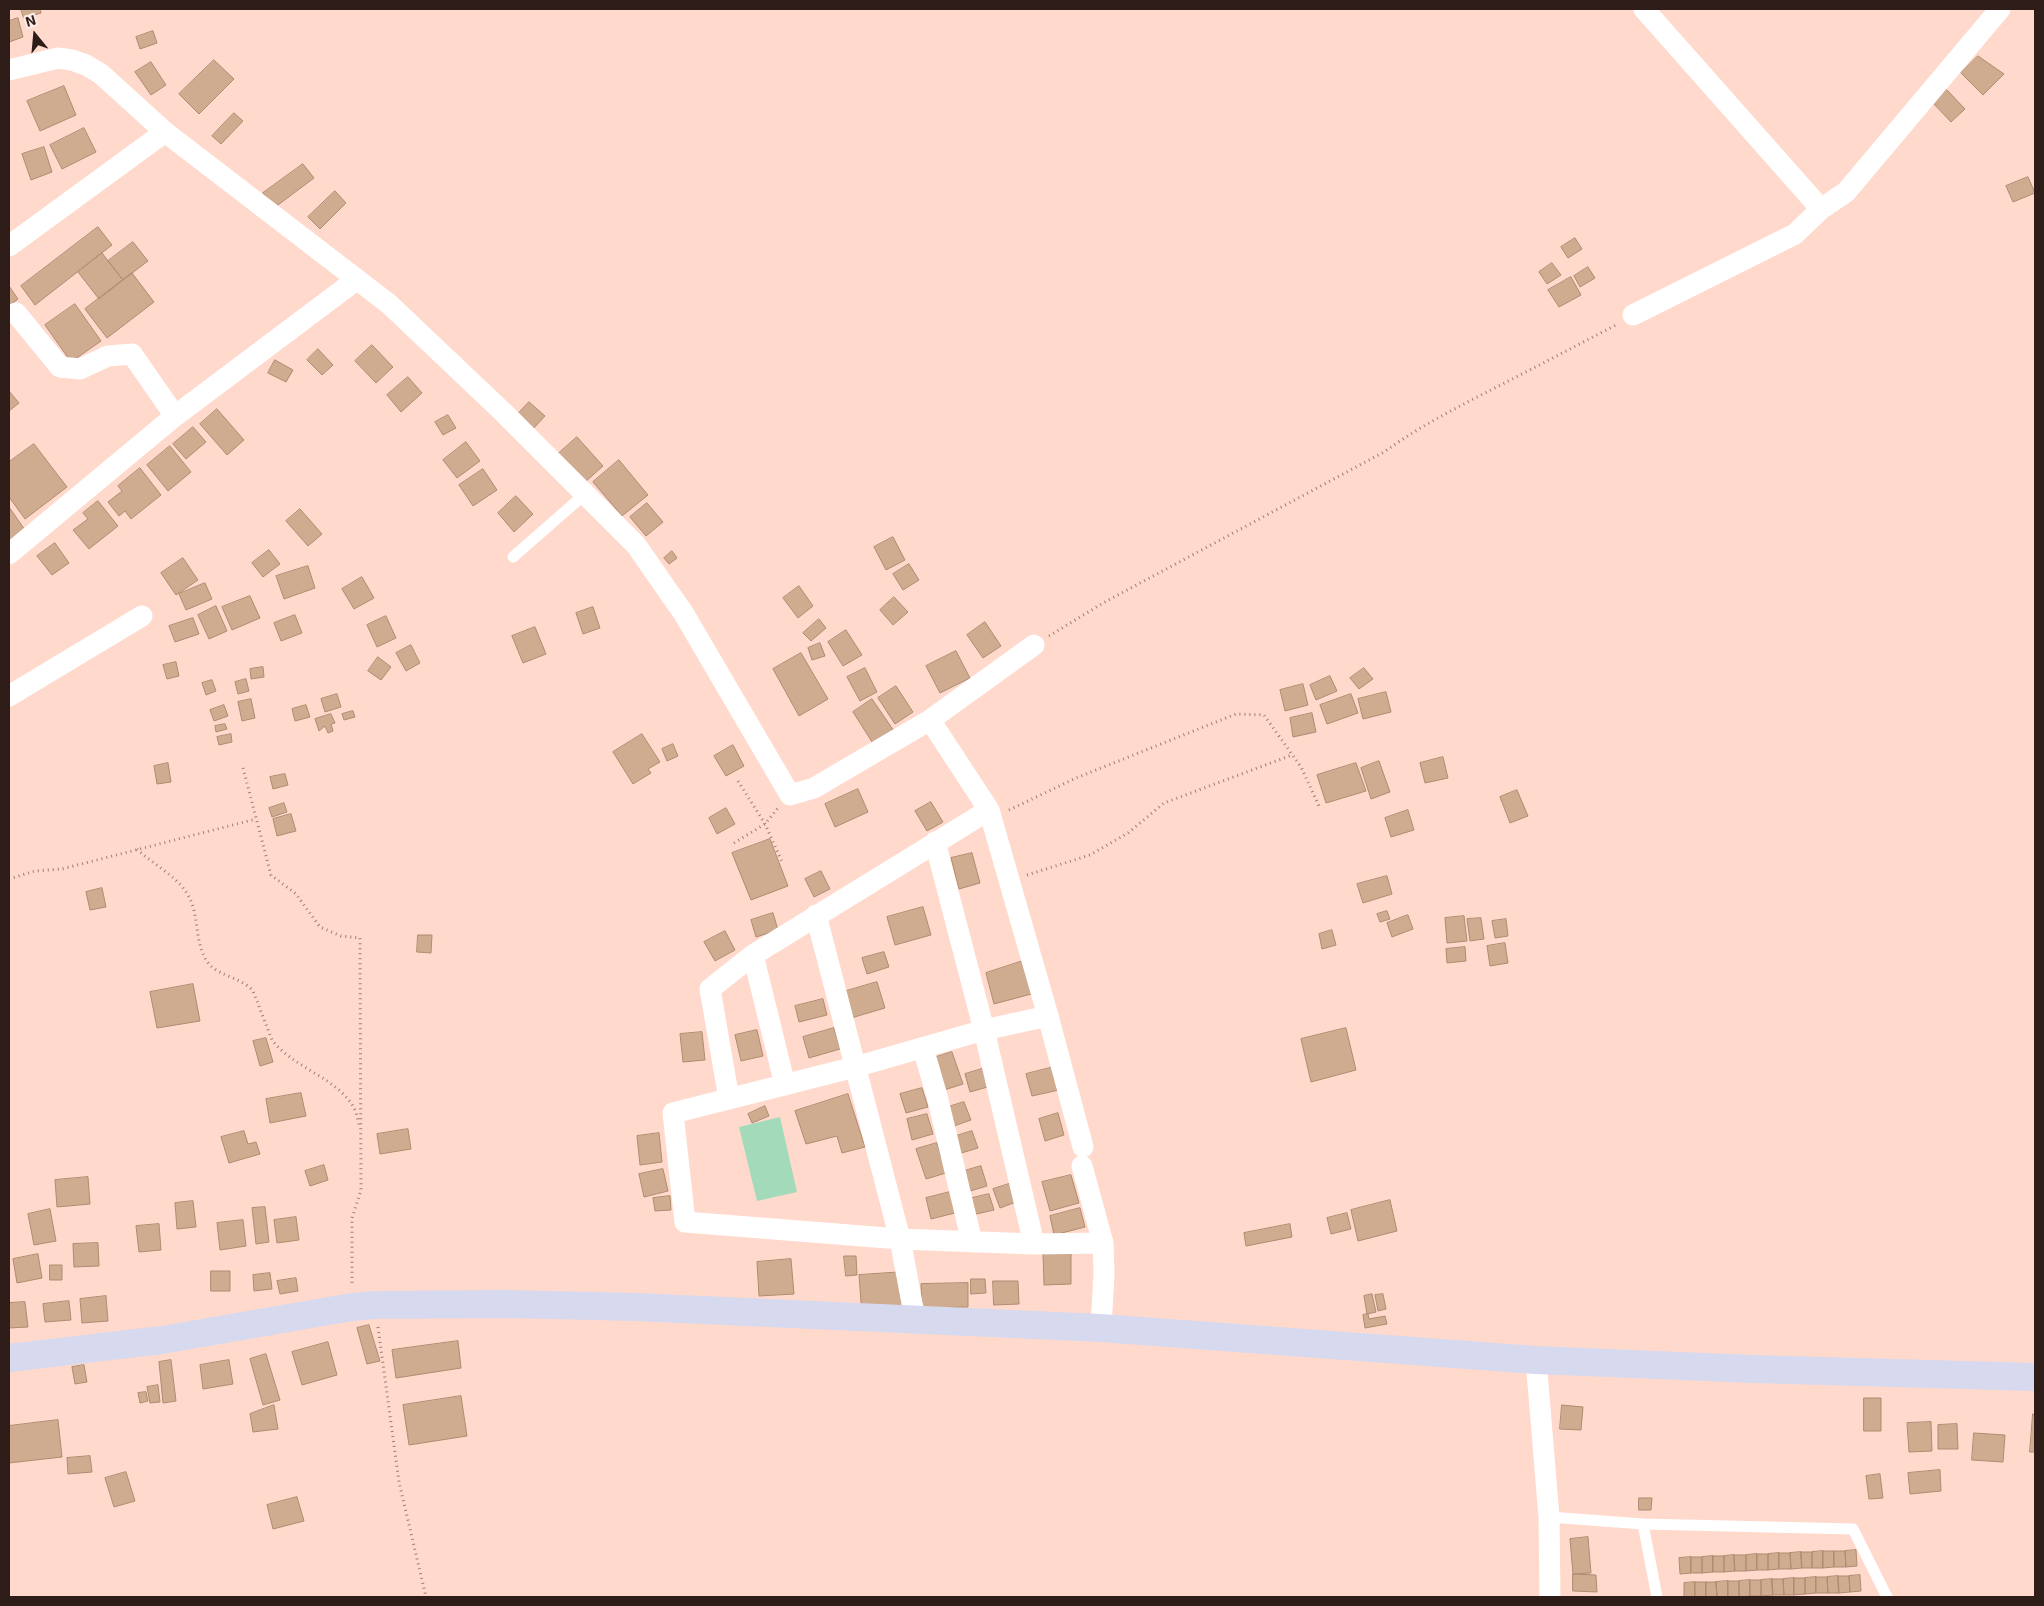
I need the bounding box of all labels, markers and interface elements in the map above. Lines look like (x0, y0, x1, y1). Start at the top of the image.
north arrow (10, 10, 60, 60)
text: N (23, 11, 38, 30)

